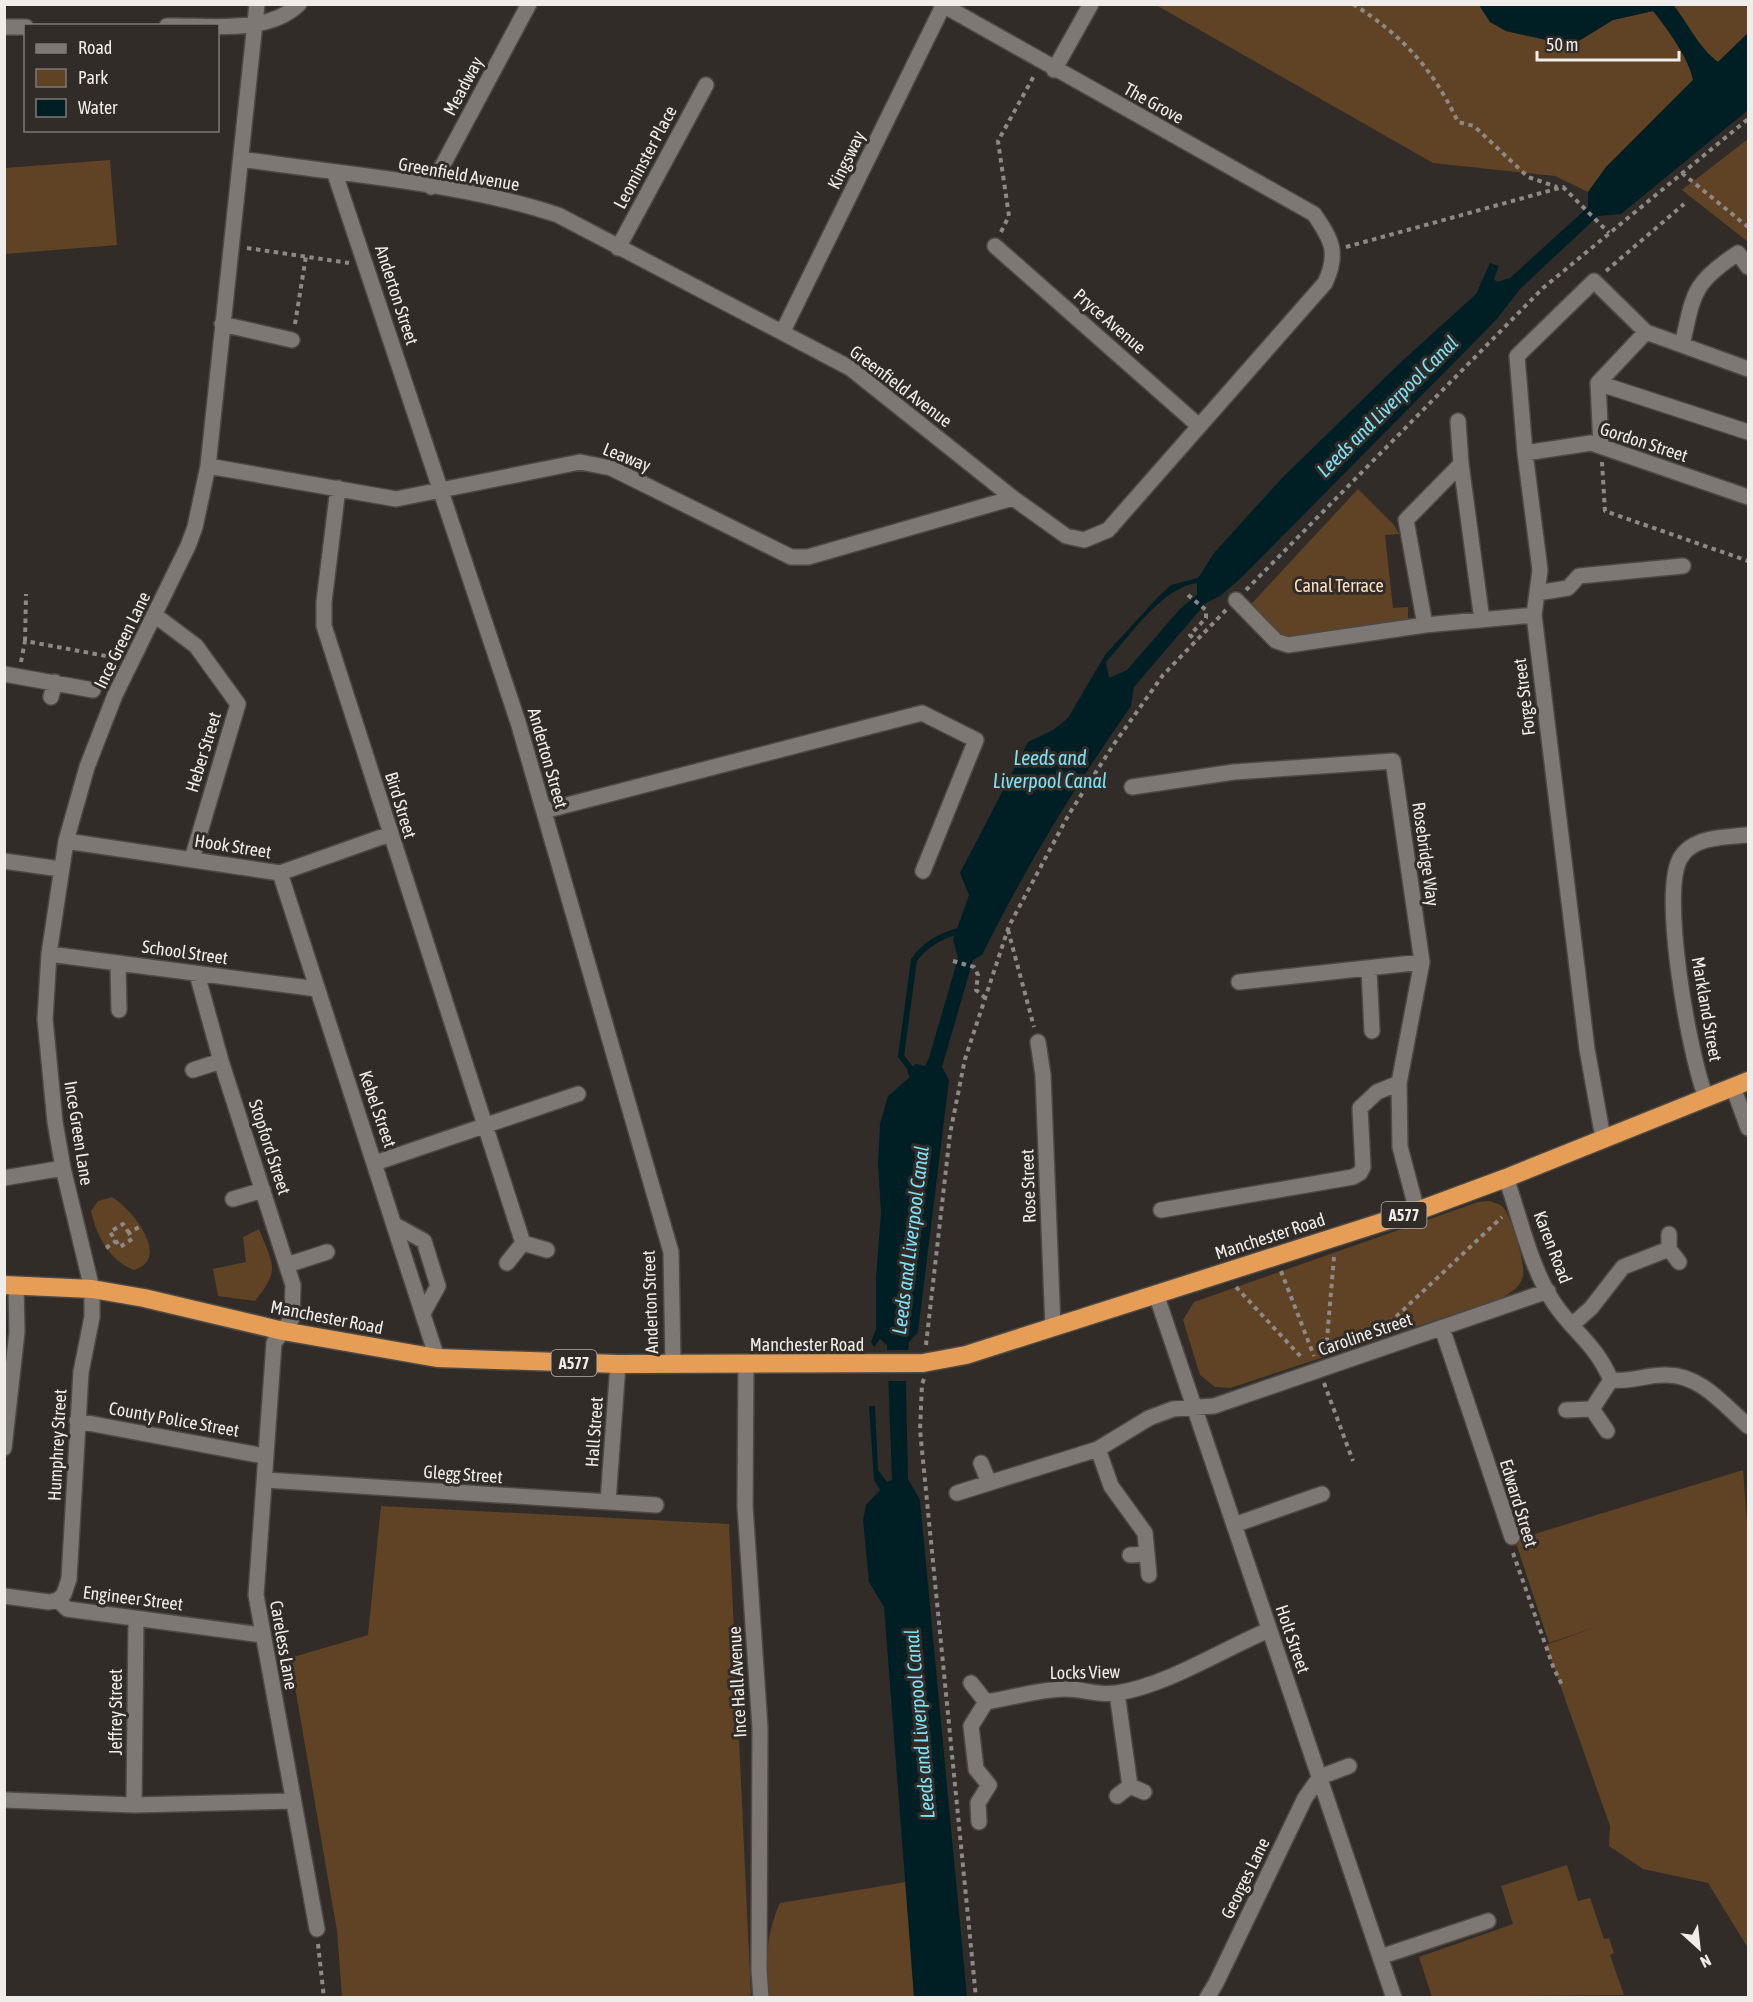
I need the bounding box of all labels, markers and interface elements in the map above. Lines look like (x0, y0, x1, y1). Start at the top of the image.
legend (24, 24, 219, 132)
scale bar (1537, 24, 1680, 62)
text: 50 m (1546, 34, 1578, 55)
text: Road (78, 37, 112, 58)
street label: Meadway (439, 53, 487, 119)
text: Park (78, 67, 108, 88)
street label: The Grove (1120, 78, 1188, 128)
text: Water (78, 97, 118, 118)
street label: Leominster Place (609, 102, 681, 212)
street label: Kingsway (823, 127, 869, 193)
street label: Greenfield Avenue (397, 153, 521, 195)
street label: Anderton Street (371, 243, 423, 347)
street label: Pryce Avenue (1070, 284, 1150, 358)
water label: Leeds and Liverpool Canal (1312, 331, 1462, 481)
street label: Greenfield Avenue (846, 341, 956, 431)
street label: Gordon Street (1597, 418, 1691, 466)
street label: Leaway (600, 438, 654, 476)
park label: Canal Terrace (1294, 575, 1384, 596)
street label: Ince Green Lane (90, 588, 154, 692)
street label: Forge Street (1509, 657, 1539, 737)
street label: Anderton Street (524, 705, 572, 811)
street label: Heber Street (181, 709, 225, 795)
water label: Leeds and Liverpool Canal (993, 746, 1107, 792)
street label: Bird Street (381, 769, 421, 841)
street label: Rosebridge Way (1408, 801, 1444, 907)
street label: Hook Street (193, 830, 273, 862)
street label: School Street (141, 936, 229, 968)
street label: Markland Street (1687, 955, 1727, 1063)
street label: Kebel Street (355, 1068, 401, 1150)
street label: Ince Green Lane (60, 1079, 98, 1187)
street label: Stopford Street (245, 1097, 295, 1197)
water label: Leeds and Liverpool Canal (887, 1144, 933, 1336)
street label: Rose Street (1016, 1149, 1040, 1223)
road number: A577 (1382, 1202, 1426, 1228)
street label: Manchester Road (1212, 1208, 1328, 1264)
street label: Karen Road (1530, 1208, 1576, 1286)
street label: Anderton Street (638, 1250, 662, 1354)
street label: Manchester Road (269, 1296, 385, 1338)
street label: Caroline Street (1315, 1308, 1415, 1360)
street label: Manchester Road (750, 1334, 864, 1355)
road number: A577 (552, 1350, 596, 1376)
street label: Humphrey Street (44, 1388, 70, 1502)
street label: Hall Street (581, 1396, 607, 1468)
street label: County Police Street (107, 1397, 241, 1441)
street label: Edward Street (1496, 1456, 1542, 1550)
street label: Glegg Street (423, 1461, 503, 1487)
street label: Engineer Street (82, 1581, 184, 1615)
street label: Careless Lane (266, 1599, 302, 1691)
street label: Holt Street (1272, 1602, 1314, 1676)
street label: Ince Hall Avenue (724, 1626, 750, 1738)
water label: Leeds and Liverpool Canal (899, 1628, 939, 1820)
street label: Locks View (1050, 1661, 1121, 1683)
street label: Jeffrey Street (105, 1669, 126, 1755)
street label: Georges Lane (1216, 1834, 1274, 1922)
north arrow (1669, 1918, 1729, 1978)
text: N (1698, 1951, 1714, 1972)

